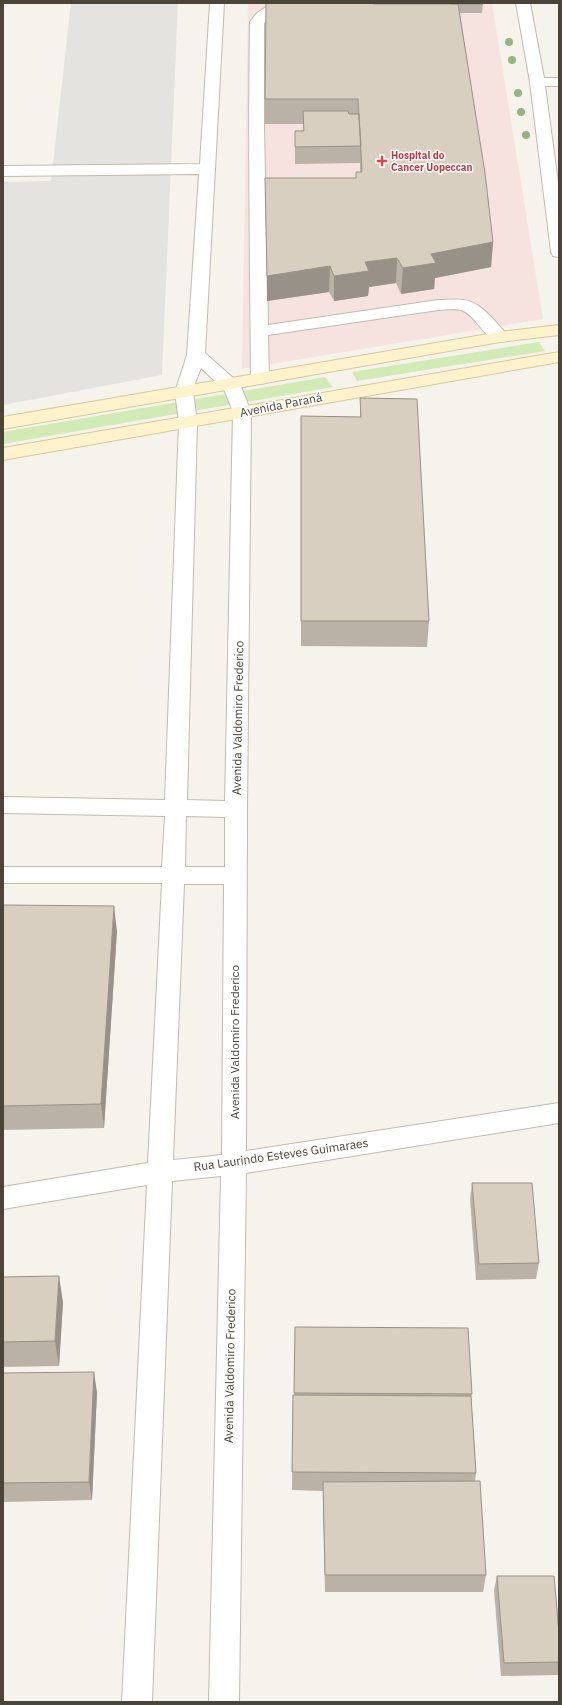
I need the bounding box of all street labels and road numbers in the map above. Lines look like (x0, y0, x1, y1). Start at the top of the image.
street label: Avenida Paraná (239, 389, 324, 420)
street label: Avenida Valdomiro Frederico (229, 640, 246, 795)
street label: Avenida Valdomiro Frederico (227, 964, 242, 1119)
street label: Rua Laurindo Esteves Guimaraes (193, 1135, 369, 1174)
street label: Avenida Valdomiro Frederico (221, 1288, 238, 1443)

